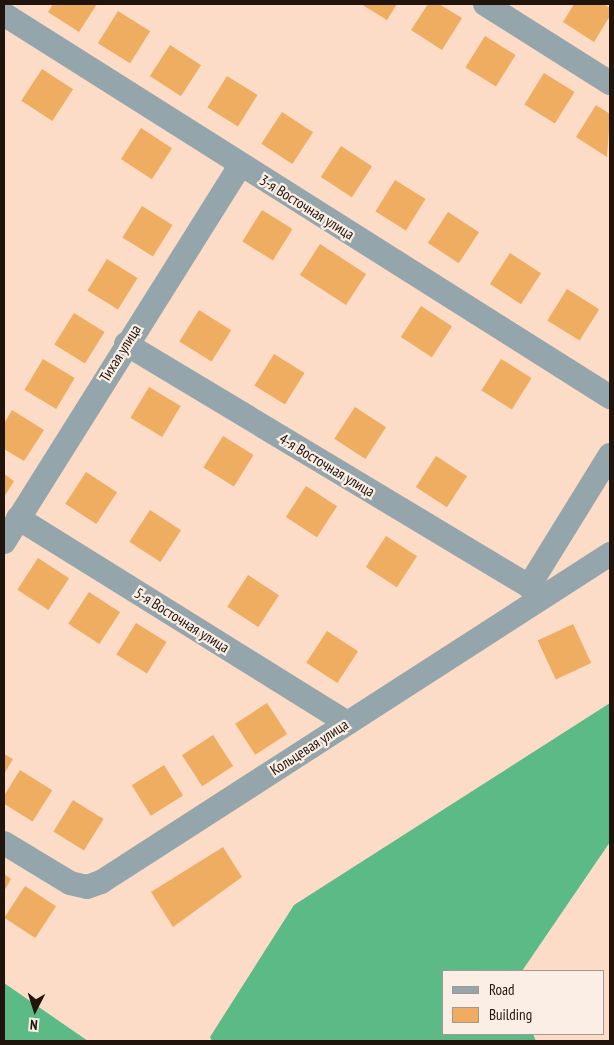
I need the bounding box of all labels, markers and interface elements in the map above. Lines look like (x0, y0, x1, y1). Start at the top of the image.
street label: 3-я Восточная улица (256, 171, 358, 243)
street label: Тихая улица (95, 321, 145, 385)
street label: 4-я Восточная улица (276, 429, 378, 501)
street label: 5-я Восточная улица (131, 584, 233, 656)
street label: Кольцевая улица (267, 715, 351, 779)
legend (442, 970, 604, 1035)
text: Road (489, 980, 515, 999)
north arrow (10, 985, 60, 1035)
text: Building (489, 1005, 532, 1024)
text: N (29, 1016, 38, 1034)

